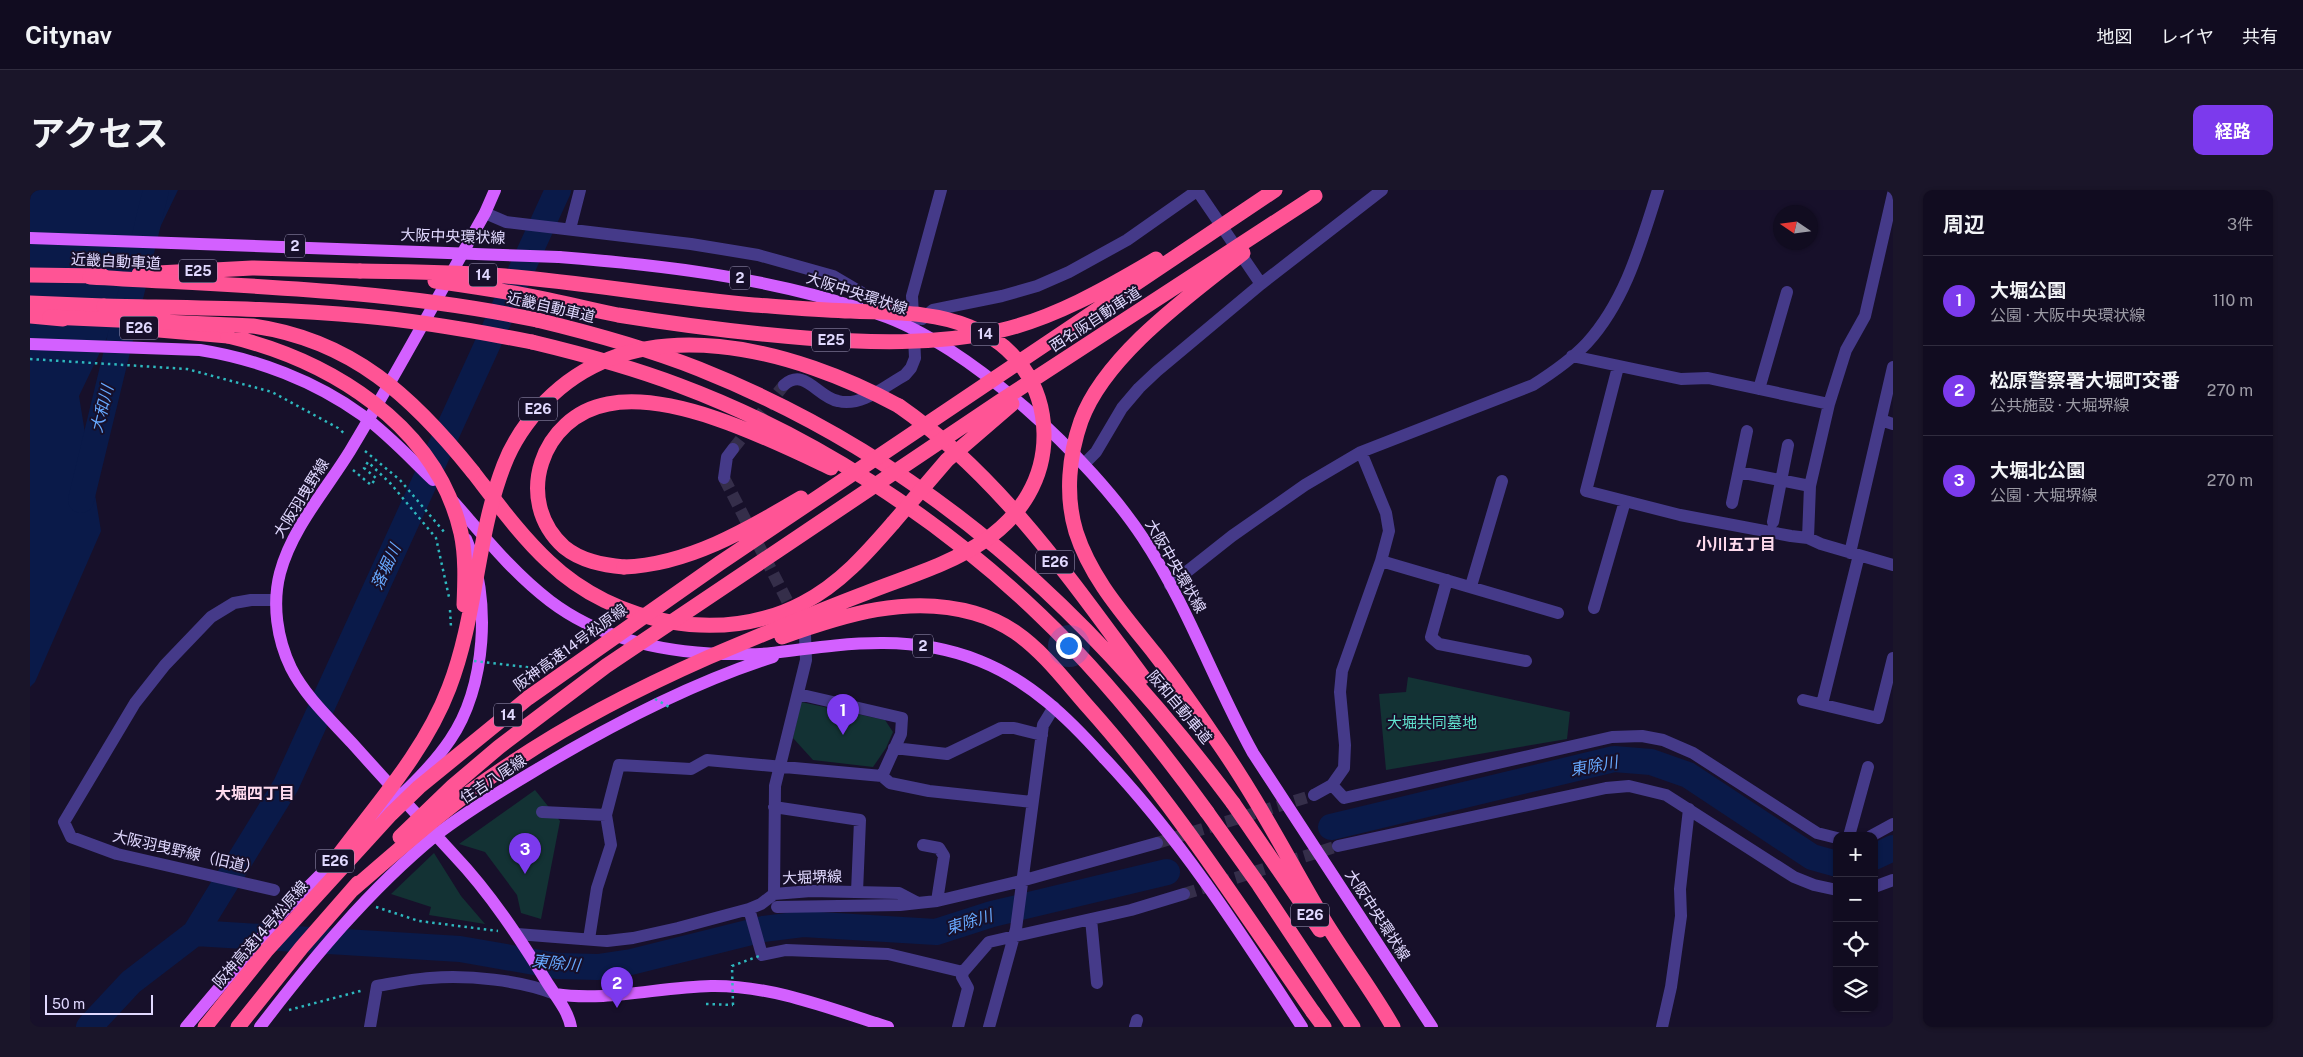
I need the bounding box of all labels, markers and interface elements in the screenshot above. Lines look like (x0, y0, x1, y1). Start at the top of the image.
text: Citynav (25, 21, 112, 49)
text: 地図 (2097, 26, 2133, 47)
text: レイヤ (2161, 26, 2214, 47)
text: 共有 (2242, 26, 2278, 47)
button: 経路 (2193, 105, 2273, 155)
text: アクセス (30, 113, 168, 154)
north arrow (1773, 205, 1818, 250)
text: 周辺 (1943, 212, 1985, 237)
text: 3件 (2227, 215, 2253, 234)
street label: 大阪中央環状線 (400, 226, 506, 246)
road number: 2 (285, 234, 305, 258)
street label: 近畿自動車道 (71, 250, 161, 272)
road number: E25 (179, 260, 217, 282)
road number: 14 (469, 264, 497, 286)
road number: 2 (730, 266, 750, 290)
street label: 大阪中央環状線 (804, 269, 910, 317)
text: 大堀公園 (1990, 279, 2066, 301)
street label: 西名阪自動車道 (1046, 283, 1144, 355)
street label: 近畿自動車道 (505, 289, 597, 325)
text: 1 (1956, 291, 1962, 310)
text: 110 m (2212, 291, 2253, 310)
text: 公園 · 大阪中央環状線 (1990, 306, 2145, 325)
road number: E26 (120, 316, 158, 340)
road number: 14 (971, 322, 999, 346)
road number: E25 (812, 328, 850, 352)
text: 松原警察署大堀町交番 (1990, 369, 2180, 391)
water label: 大和川 (87, 381, 118, 435)
text: 2 (1954, 381, 1964, 400)
text: 270 m (2207, 381, 2253, 400)
text: 公共施設 · 大堀堺線 (1990, 396, 2129, 415)
road number: E26 (519, 398, 557, 420)
street label: 大阪羽曳野線 (270, 455, 332, 541)
text: 大堀北公園 (1990, 459, 2085, 481)
text: 3 (1954, 471, 1964, 490)
text: 270 m (2207, 471, 2253, 490)
text: 公園 · 大堀堺線 (1990, 486, 2097, 505)
street label: 大阪中央環状線 (1142, 516, 1210, 616)
district label: 小川五丁目 (1696, 535, 1776, 554)
water label: 落堀川 (367, 539, 406, 593)
road number: E26 (1036, 551, 1074, 574)
street label: 阪神高速14号松原線 (510, 600, 630, 694)
your location (1056, 633, 1082, 659)
road number: 2 (913, 634, 933, 658)
street label: 阪和自動車道 (1145, 667, 1215, 747)
pin: 1 (827, 694, 859, 735)
road number: 14 (494, 704, 522, 726)
park label: 大堀共同墓地 (1387, 714, 1477, 731)
street label: 住吉八尾線 (457, 751, 529, 807)
water label: 東除川 (1569, 752, 1621, 780)
district label: 大堀四丁目 (215, 784, 295, 803)
street label: 大阪羽曳野線（旧道） (111, 827, 261, 877)
map controls (1833, 832, 1878, 1012)
button: + (1833, 832, 1878, 877)
pin: 3 (509, 833, 541, 874)
road number: E26 (316, 849, 354, 872)
street label: 大阪中央環状線 (1342, 866, 1414, 964)
street label: 大堀堺線 (782, 867, 842, 887)
street label: 阪神高速14号松原線 (209, 877, 311, 991)
button: − (1833, 877, 1878, 922)
road number: E26 (1291, 904, 1329, 926)
water label: 東除川 (943, 905, 997, 938)
button: locate (1833, 922, 1878, 967)
water label: 東除川 (531, 951, 583, 975)
pin: 2 (601, 967, 633, 1008)
button: layers (1833, 967, 1878, 1012)
scale bar (45, 992, 152, 1015)
text: 50 m (52, 996, 85, 1012)

